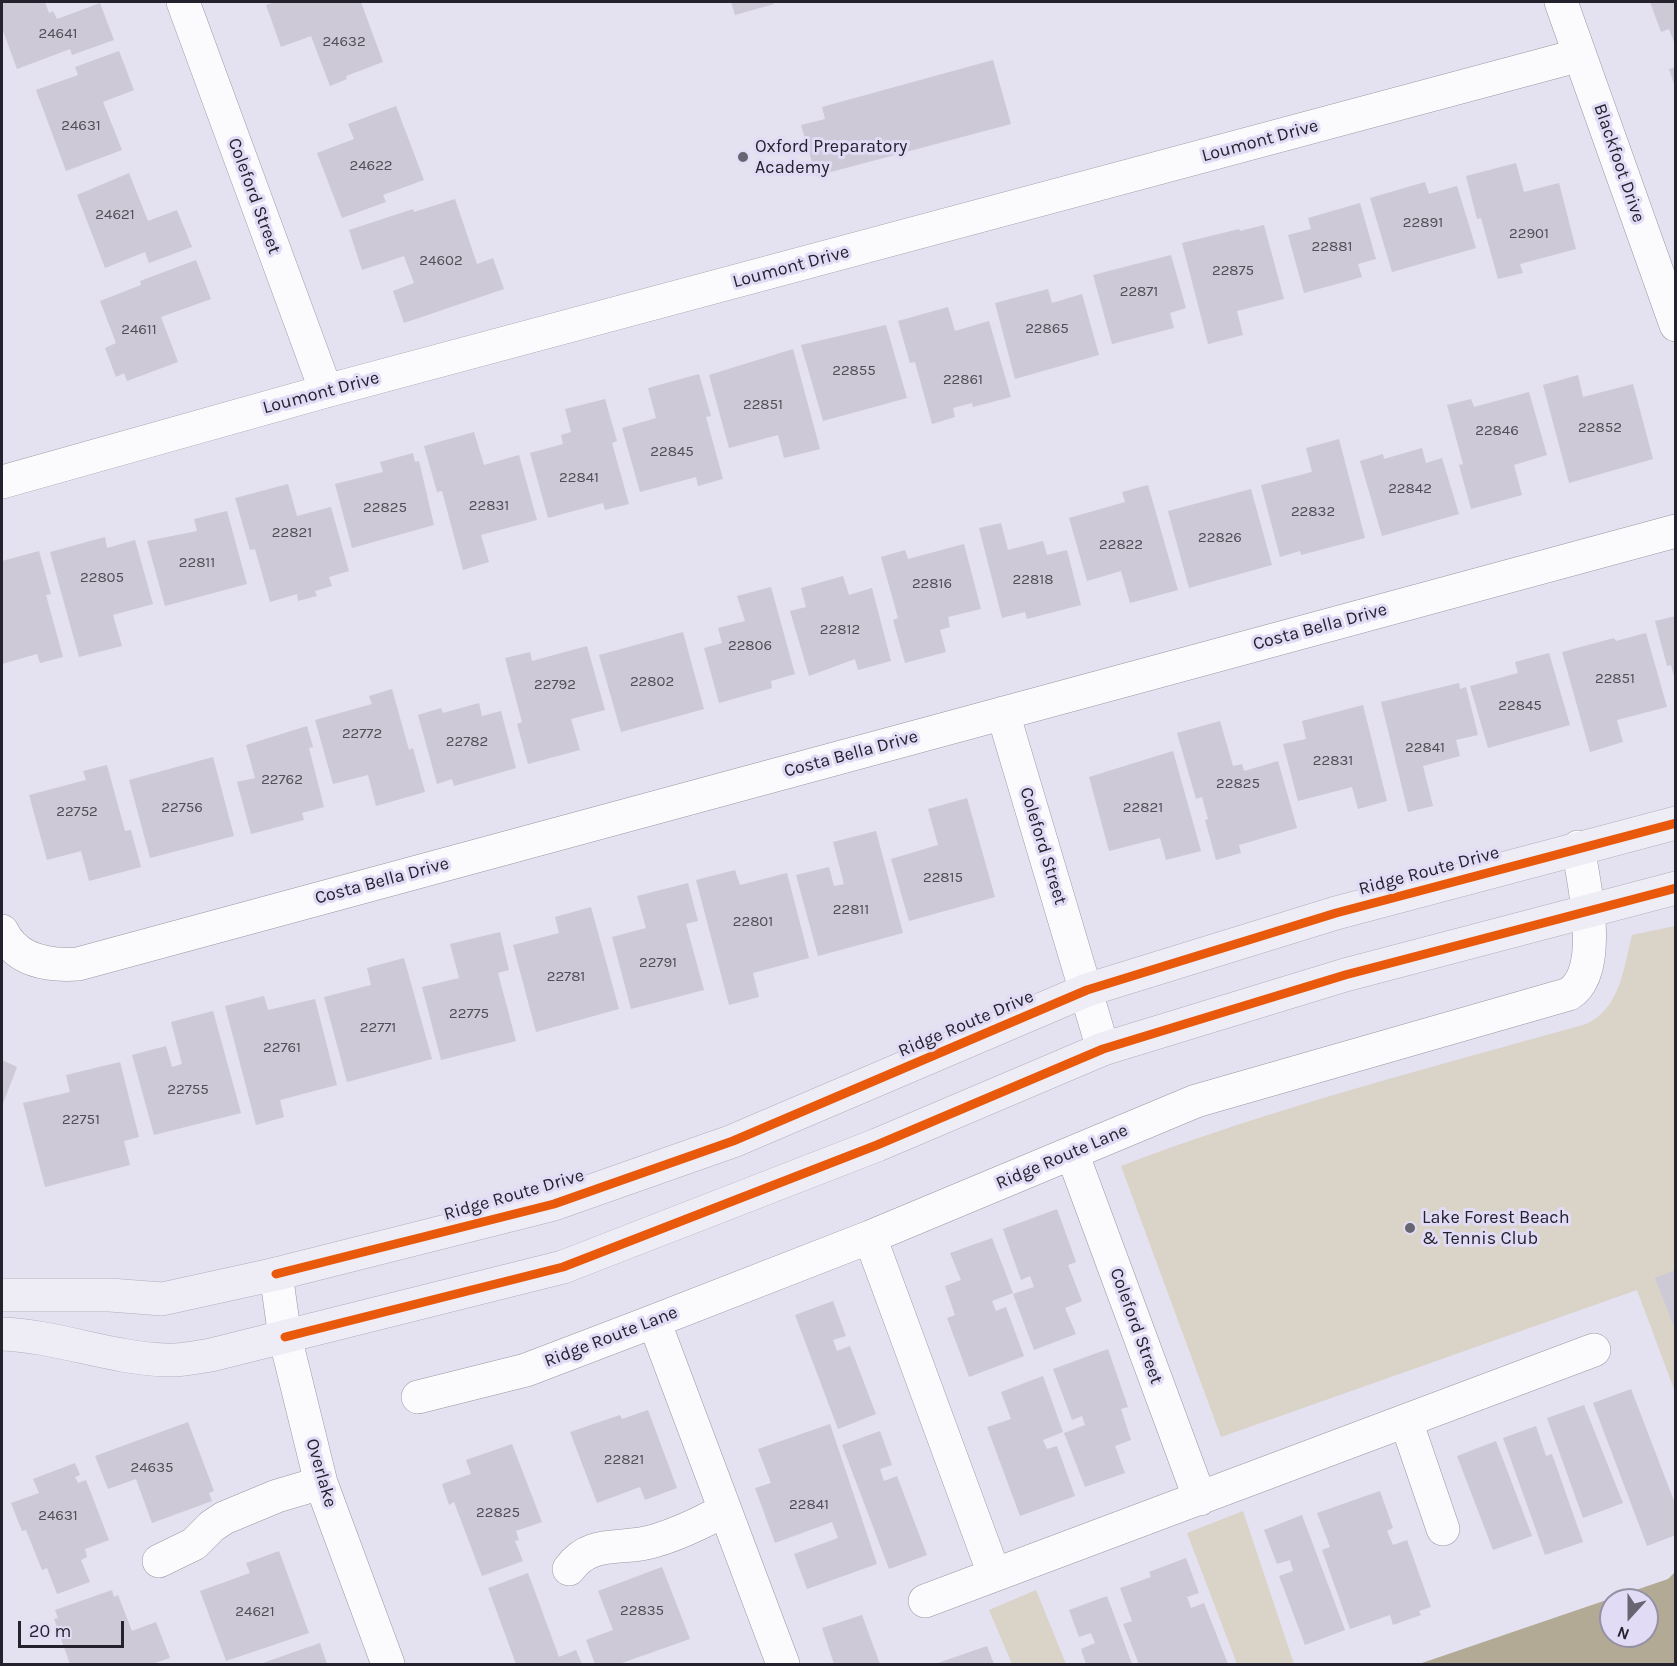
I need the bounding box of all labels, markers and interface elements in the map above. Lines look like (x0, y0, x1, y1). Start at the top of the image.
house number: 24641 (39, 25, 77, 43)
house number: 24632 (322, 33, 366, 51)
street label: Blackfoot Drive (1589, 101, 1649, 225)
street label: Loumont Drive (1199, 115, 1321, 167)
house number: 24631 (61, 117, 101, 135)
street label: Coleford Street (223, 135, 285, 257)
place label: Oxford Preparatory Academy (755, 136, 907, 178)
marker: Oxford Preparatory Academy (736, 150, 750, 164)
house number: 24622 (349, 157, 393, 175)
house number: 24621 (95, 206, 135, 224)
house number: 22891 (1403, 214, 1443, 232)
house number: 22901 (1509, 225, 1549, 243)
house number: 22881 (1312, 238, 1352, 256)
street label: Loumont Drive (730, 241, 852, 293)
house number: 24602 (419, 252, 463, 270)
house number: 22875 (1212, 262, 1254, 280)
house number: 22871 (1120, 283, 1158, 301)
house number: 22865 (1025, 320, 1069, 338)
house number: 24611 (121, 321, 157, 339)
house number: 22855 (832, 362, 876, 380)
street label: Loumont Drive (260, 367, 382, 419)
house number: 22861 (943, 371, 983, 389)
house number: 22851 (743, 396, 783, 414)
house number: 22852 (1578, 419, 1622, 437)
house number: 22846 (1475, 422, 1519, 440)
house number: 22845 (650, 443, 694, 461)
house number: 22841 (559, 469, 599, 487)
house number: 22842 (1388, 480, 1432, 498)
house number: 22831 (469, 497, 509, 515)
house number: 22825 (363, 499, 407, 517)
house number: 22832 (1291, 503, 1335, 521)
house number: 22821 (272, 524, 312, 542)
house number: 22826 (1198, 529, 1242, 547)
house number: 22822 (1099, 536, 1143, 554)
house number: 22811 (179, 554, 215, 572)
house number: 22805 (80, 569, 124, 587)
house number: 22818 (1013, 571, 1053, 589)
house number: 22816 (912, 575, 952, 593)
street label: Costa Bella Drive (1251, 599, 1389, 655)
house number: 22812 (820, 621, 860, 639)
house number: 22806 (728, 637, 772, 655)
house number: 22851 (1595, 670, 1635, 688)
house number: 22802 (630, 673, 674, 691)
house number: 22792 (534, 676, 576, 694)
house number: 22845 (1498, 697, 1542, 715)
house number: 22772 (342, 725, 382, 743)
street label: Costa Bella Drive (782, 726, 920, 782)
house number: 22782 (446, 733, 488, 751)
house number: 22841 (1405, 739, 1445, 757)
house number: 22831 (1313, 752, 1353, 770)
house number: 22762 (261, 771, 303, 789)
house number: 22825 (1216, 775, 1260, 793)
street label: Coleford Street (1015, 785, 1071, 907)
house number: 22756 (161, 799, 203, 817)
house number: 22821 (1123, 799, 1163, 817)
house number: 22752 (56, 803, 98, 821)
street label: Ridge Route Drive (1356, 842, 1502, 900)
street label: Costa Bella Drive (313, 853, 451, 909)
house number: 22815 (923, 869, 963, 887)
house number: 22811 (833, 901, 869, 919)
house number: 22801 (733, 913, 773, 931)
house number: 22791 (639, 954, 677, 972)
house number: 22781 (547, 968, 585, 986)
street label: Ridge Route Drive (895, 986, 1037, 1062)
house number: 22775 (449, 1005, 489, 1023)
house number: 22771 (360, 1019, 396, 1037)
house number: 22761 (263, 1039, 301, 1057)
house number: 22755 (167, 1081, 209, 1099)
house number: 22751 (62, 1111, 100, 1129)
street label: Ridge Route Lane (993, 1119, 1131, 1195)
street label: Ridge Route Drive (441, 1165, 587, 1225)
place label: Lake Forest Beach & Tennis Club (1422, 1207, 1569, 1250)
marker: Lake Forest Beach & Tennis Club (1403, 1221, 1417, 1235)
street label: Coleford Street (1105, 1265, 1167, 1387)
street label: Ridge Route Lane (541, 1302, 681, 1372)
street label: Overlake (301, 1436, 341, 1510)
house number: 22821 (604, 1451, 644, 1469)
house number: 24635 (131, 1459, 173, 1477)
house number: 22841 (789, 1496, 829, 1514)
house number: 22825 (476, 1504, 520, 1522)
house number: 24631 (38, 1507, 78, 1525)
north arrow (1599, 1588, 1659, 1648)
house number: 22835 (620, 1602, 664, 1620)
house number: 24621 (235, 1603, 275, 1621)
scale bar (21, 1609, 128, 1647)
text: 20 m (29, 1620, 71, 1642)
text: N (1614, 1622, 1632, 1644)

